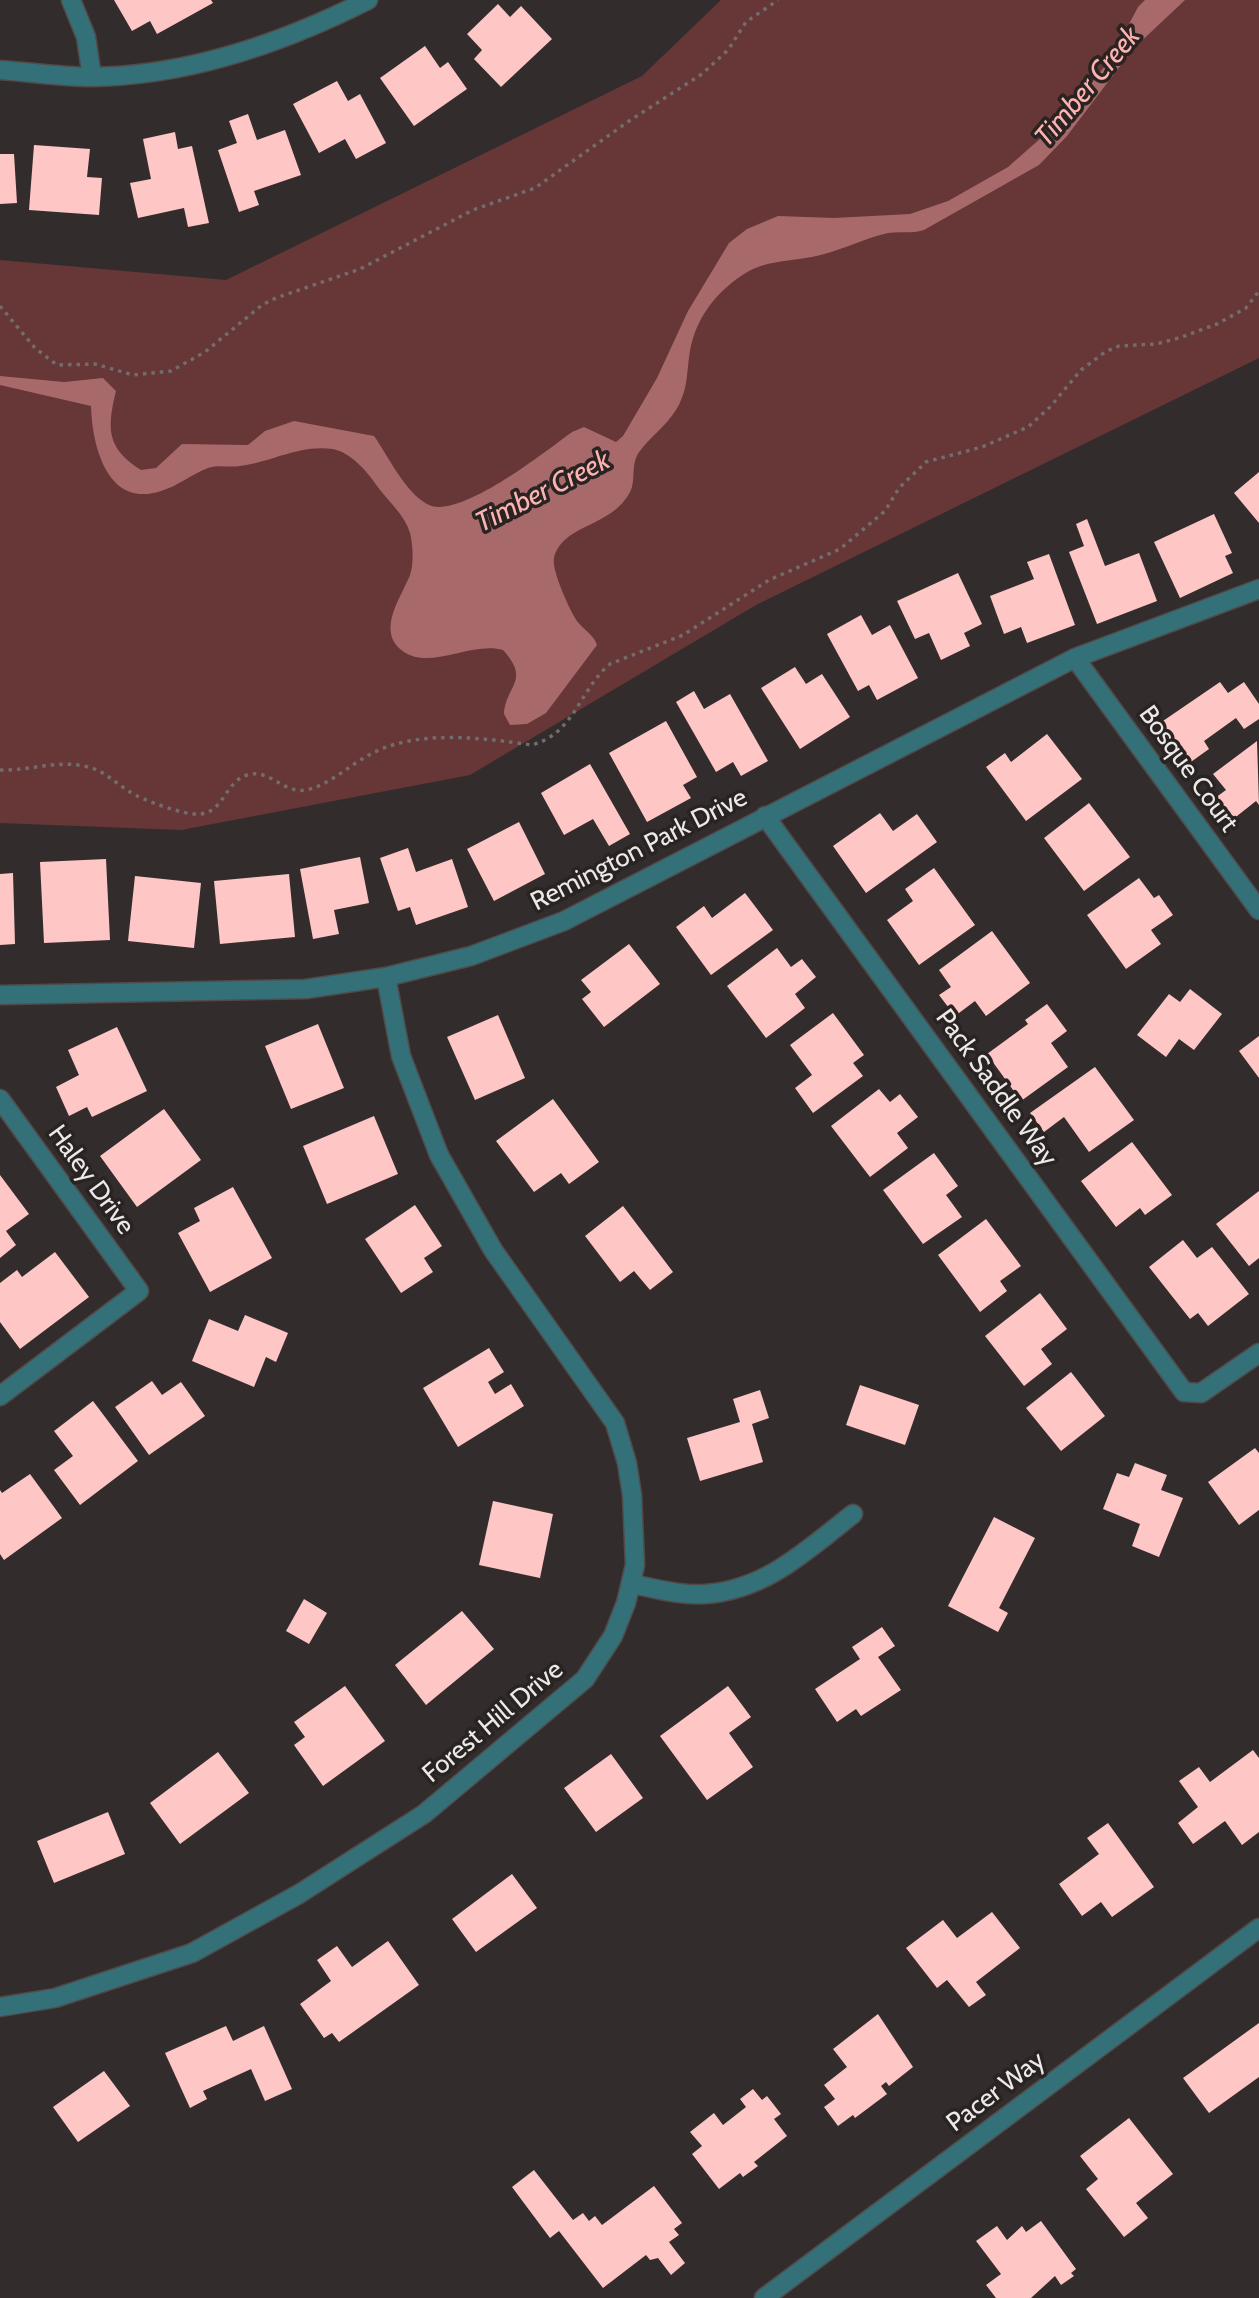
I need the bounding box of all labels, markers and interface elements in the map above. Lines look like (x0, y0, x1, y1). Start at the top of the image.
water label: Timber Creek (1028, 20, 1148, 154)
water label: Timber Creek (470, 444, 616, 540)
street label: Bosque Court (1132, 700, 1244, 838)
street label: Remington Park Drive (526, 782, 752, 918)
street label: Pack Saddle Way (929, 1003, 1063, 1173)
street label: Haley Drive (41, 1119, 141, 1241)
street label: Forest Hill Drive (417, 1654, 569, 1790)
street label: Pacer Way (941, 2045, 1051, 2139)

